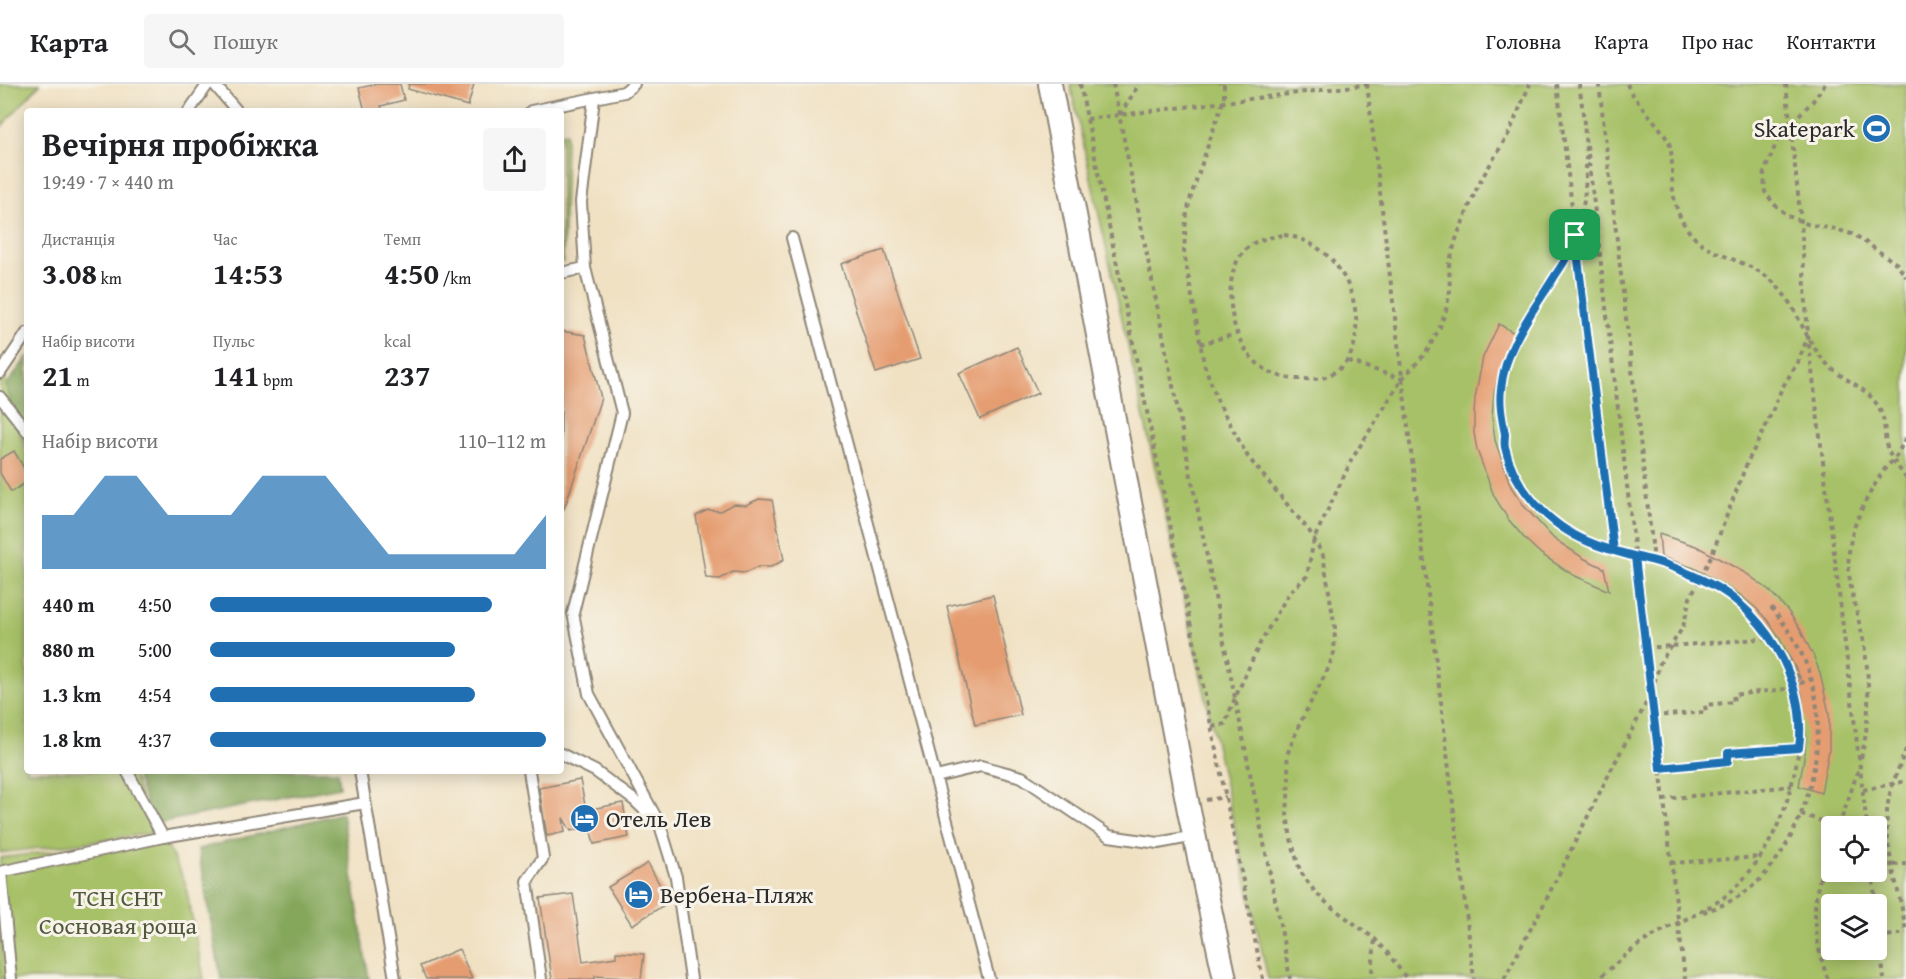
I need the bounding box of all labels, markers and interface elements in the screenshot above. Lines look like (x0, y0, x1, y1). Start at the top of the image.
search box (144, 14, 564, 68)
text: Карта (30, 21, 108, 62)
icon: search (165, 25, 198, 58)
text: Пошук (213, 25, 278, 57)
text: Головна (1486, 26, 1561, 57)
text: Карта (1594, 26, 1649, 57)
text: Про нас (1682, 26, 1753, 57)
text: Контакти (1786, 26, 1876, 57)
place label: Skatepark (1754, 111, 1856, 146)
sports icon: Skatepark (1860, 113, 1892, 145)
text: Вечірня пробіжка (42, 120, 318, 168)
button: share (483, 128, 546, 191)
text: 19:49 · 7 × 440 m (42, 167, 174, 196)
pin (1549, 209, 1600, 260)
icon: arrive (1558, 218, 1591, 251)
text: Дистанція (42, 227, 115, 251)
text: Час (213, 227, 237, 251)
text: Темп (384, 227, 421, 251)
text: 3.08 (42, 251, 97, 295)
text: 14:53 (213, 251, 284, 295)
text: 4:50 (384, 251, 439, 295)
text: km (97, 266, 122, 290)
text: /km (439, 266, 471, 290)
text: Набір висоти (42, 329, 135, 353)
text: Пульс (213, 329, 255, 353)
text: kcal (384, 329, 411, 353)
text: 21 (42, 353, 73, 397)
text: 141 (213, 353, 260, 397)
text: 237 (384, 353, 431, 397)
text: m (73, 368, 90, 392)
text: bpm (260, 368, 293, 392)
text: Набір висоти (42, 426, 158, 455)
text: 110–112 m (458, 426, 546, 455)
text: 440 m (42, 590, 95, 619)
text: 4:50 (138, 590, 172, 619)
text: 880 m (42, 635, 95, 664)
text: 5:00 (138, 635, 172, 664)
text: 1.3 km (42, 680, 101, 709)
text: 4:54 (138, 680, 172, 709)
text: 1.8 km (42, 725, 101, 754)
text: 4:37 (138, 725, 172, 754)
place label: Отель Лев (606, 801, 711, 836)
hotel icon: Отель Лев (569, 803, 601, 835)
map controls (1821, 816, 1887, 960)
button: locate (1821, 816, 1887, 882)
place label: Вербена-Пляж (660, 877, 814, 912)
hotel icon: Вербена-Пляж (623, 879, 655, 911)
park label: ТСН СНТ Сосновая роща (39, 880, 197, 943)
button: layers (1821, 894, 1887, 960)

